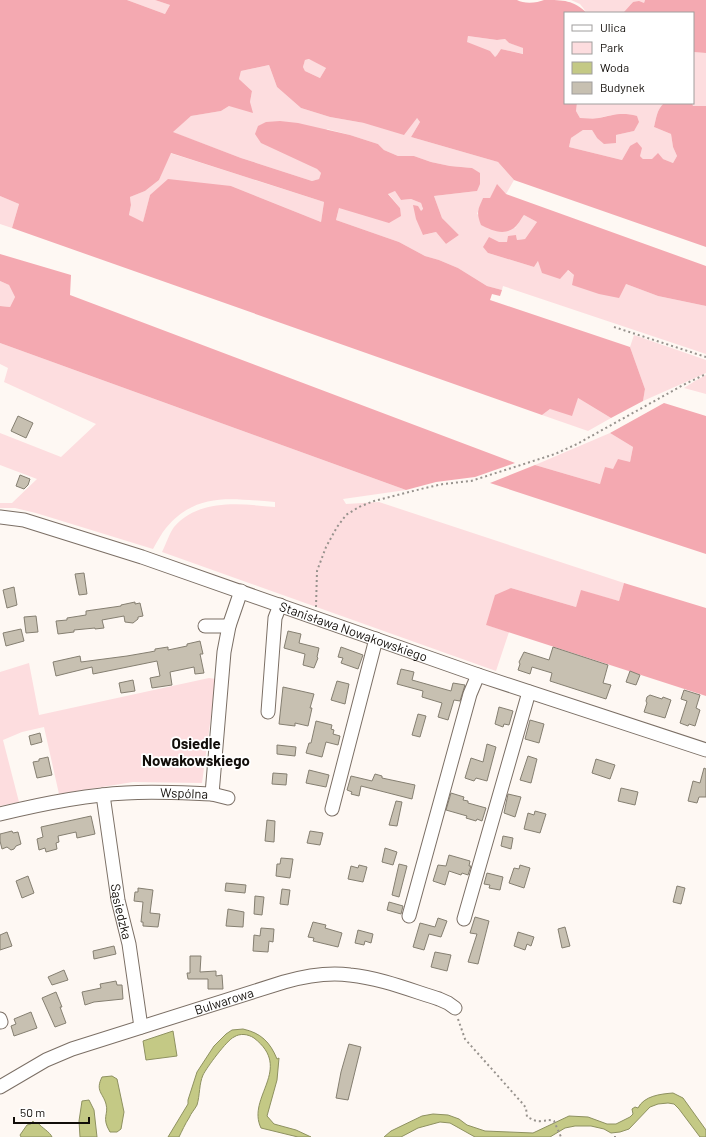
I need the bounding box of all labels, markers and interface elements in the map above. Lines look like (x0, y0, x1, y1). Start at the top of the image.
legend (564, 12, 694, 104)
text: Ulica (600, 20, 626, 34)
text: Park (600, 40, 624, 54)
text: Woda (600, 60, 629, 74)
text: Budynek (600, 80, 645, 94)
street label: Stanisława Nowakowskiego (277, 598, 430, 665)
district label: Osiedle Nowakowskiego (142, 734, 250, 769)
street label: Wspólna (160, 784, 208, 802)
street label: Sąsiedzka (108, 883, 136, 941)
street label: Bulwarowa (192, 984, 256, 1018)
scale bar (14, 1099, 89, 1125)
text: 50 m (20, 1105, 45, 1119)

